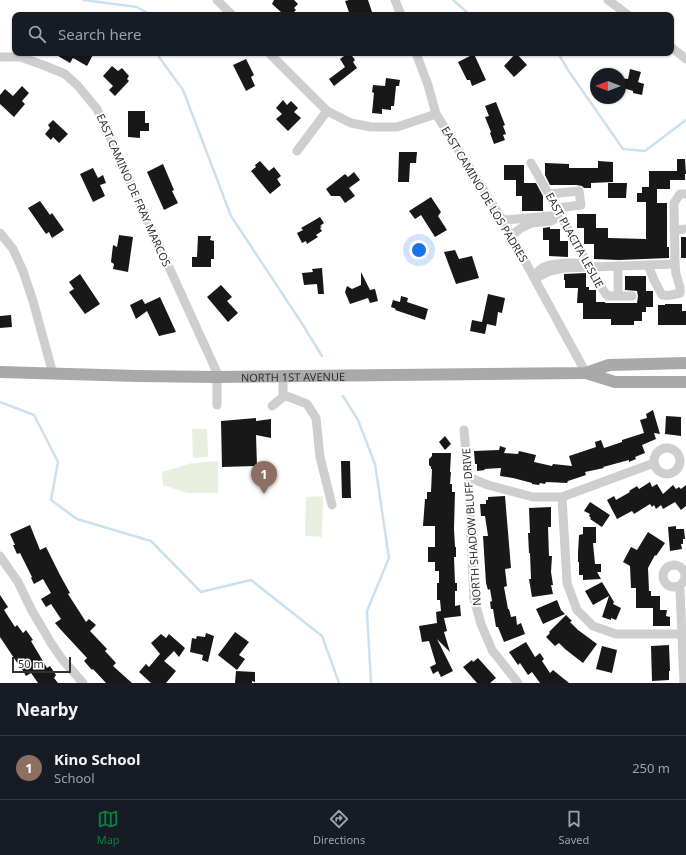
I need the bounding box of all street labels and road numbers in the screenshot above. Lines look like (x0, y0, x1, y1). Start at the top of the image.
street label: EAST CAMINO DE FRAY MARCOS (93, 111, 175, 269)
street label: EAST CAMINO DE LOS PADRES (438, 123, 532, 265)
street label: EAST PLACITA LESLIE (543, 190, 607, 290)
street label: NORTH 1ST AVENUE (241, 368, 345, 384)
street label: NORTH SHADOW BLUFF DRIVE (458, 448, 484, 606)

